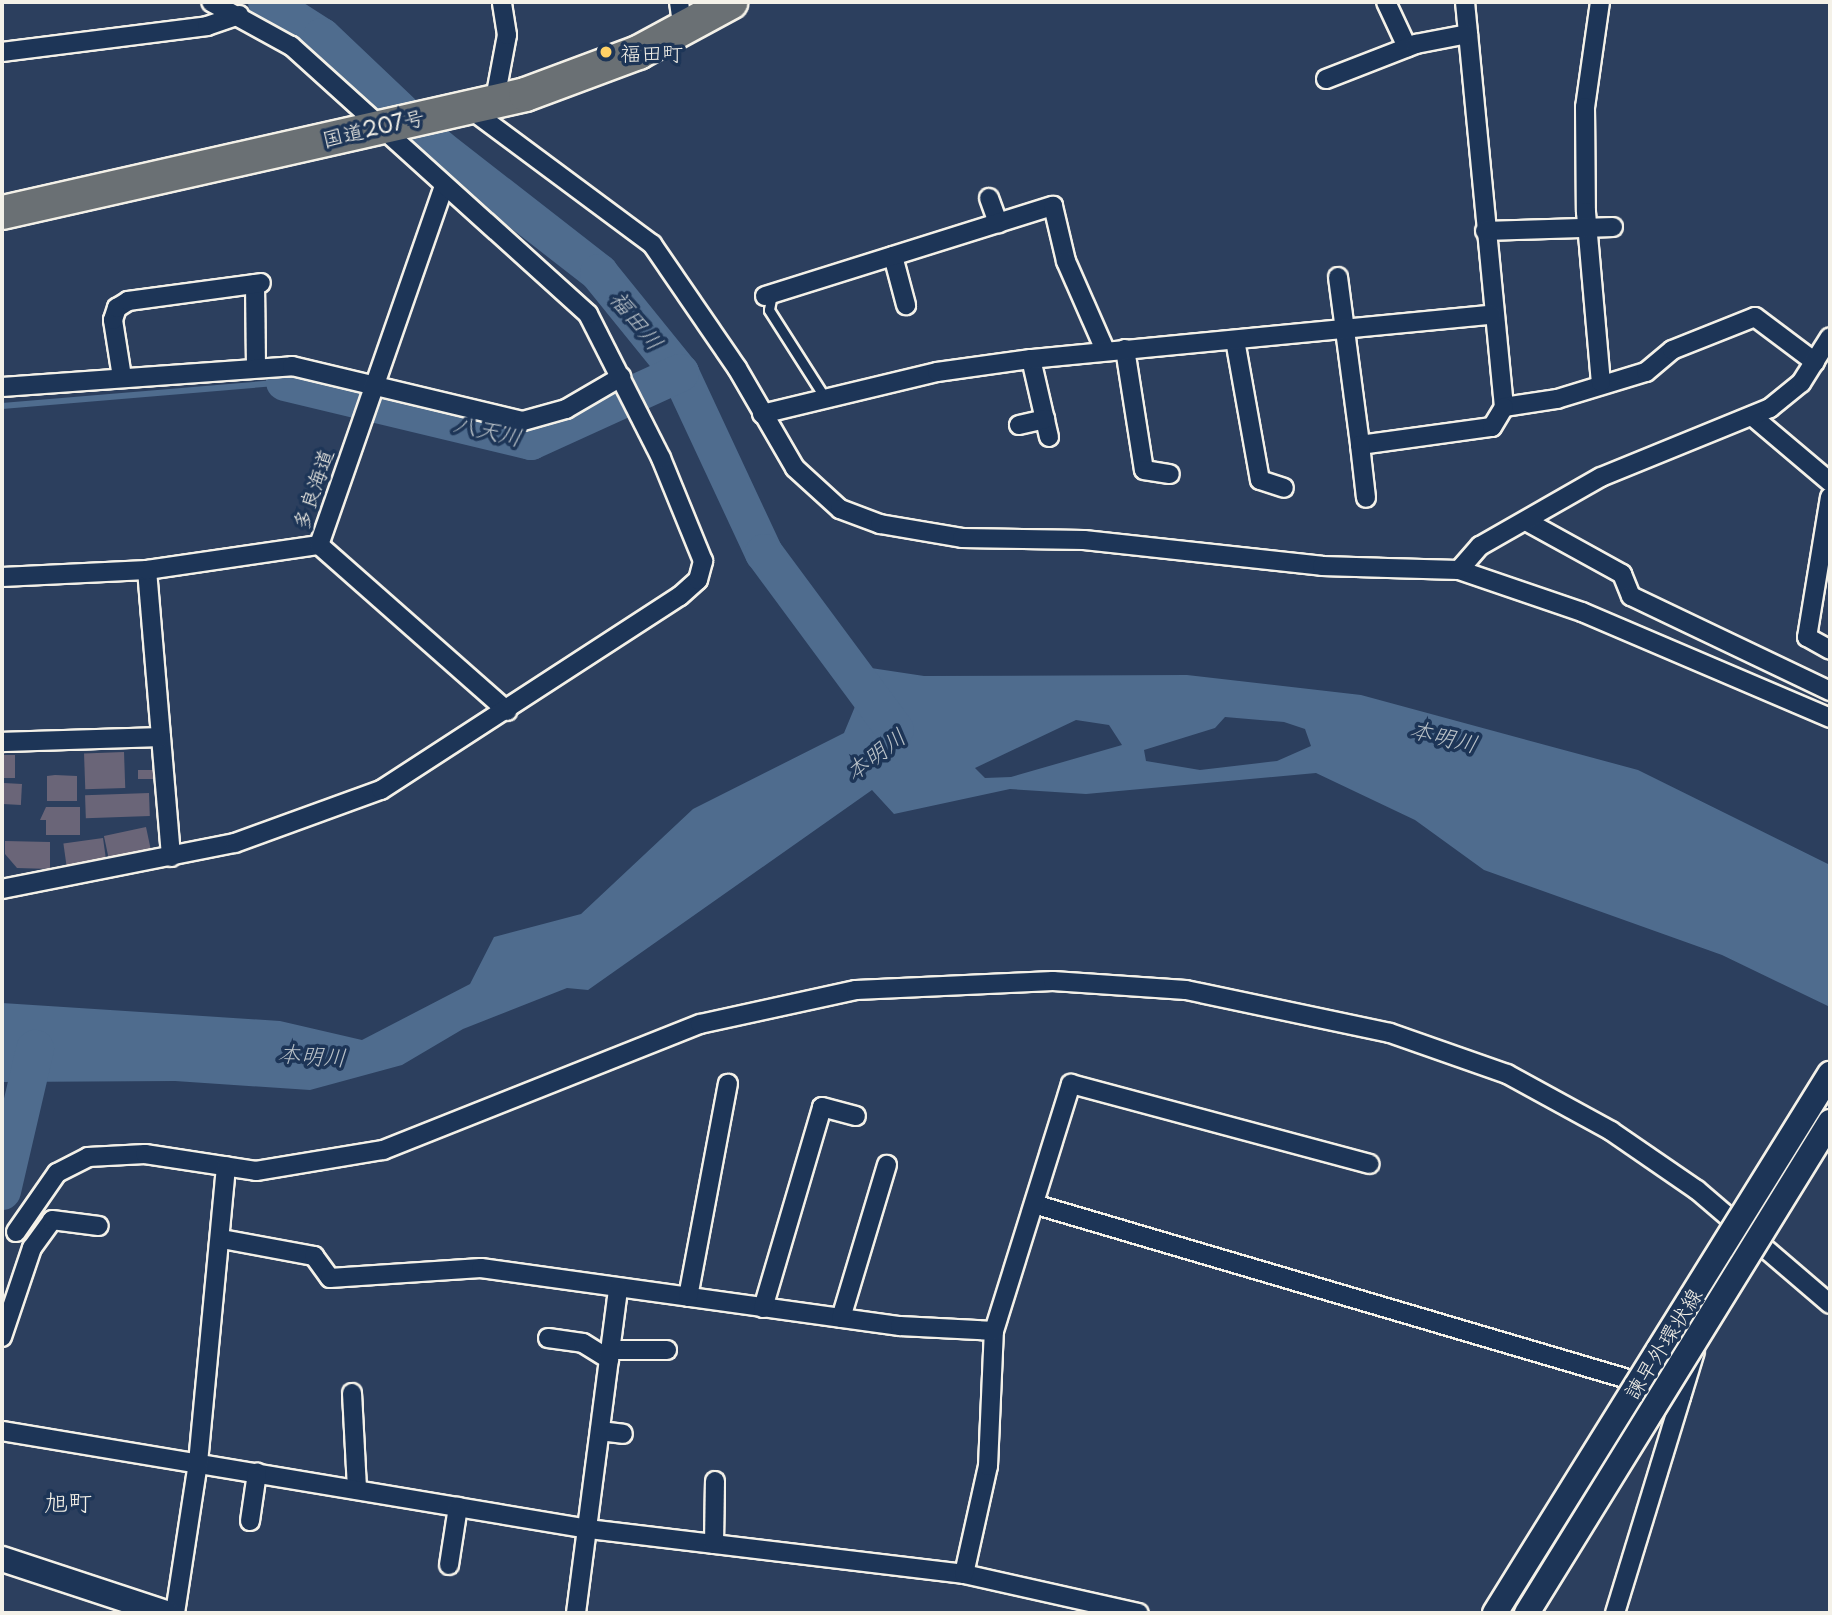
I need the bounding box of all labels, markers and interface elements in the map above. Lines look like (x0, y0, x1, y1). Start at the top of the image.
place label: 福田町 (620, 39, 683, 65)
marker: 福田町 (598, 44, 614, 60)
street label: 国道207号 (319, 103, 427, 151)
water label: 福田川 (605, 285, 669, 355)
water label: 八天川 (451, 409, 525, 451)
street label: 多良海道 (286, 445, 338, 533)
water label: 本明川 (1407, 714, 1481, 758)
water label: 本明川 (839, 722, 911, 786)
water label: 本明川 (277, 1039, 347, 1071)
street label: 諫早外環状線 (1618, 1283, 1706, 1403)
district label: 旭町 (44, 1488, 92, 1516)

